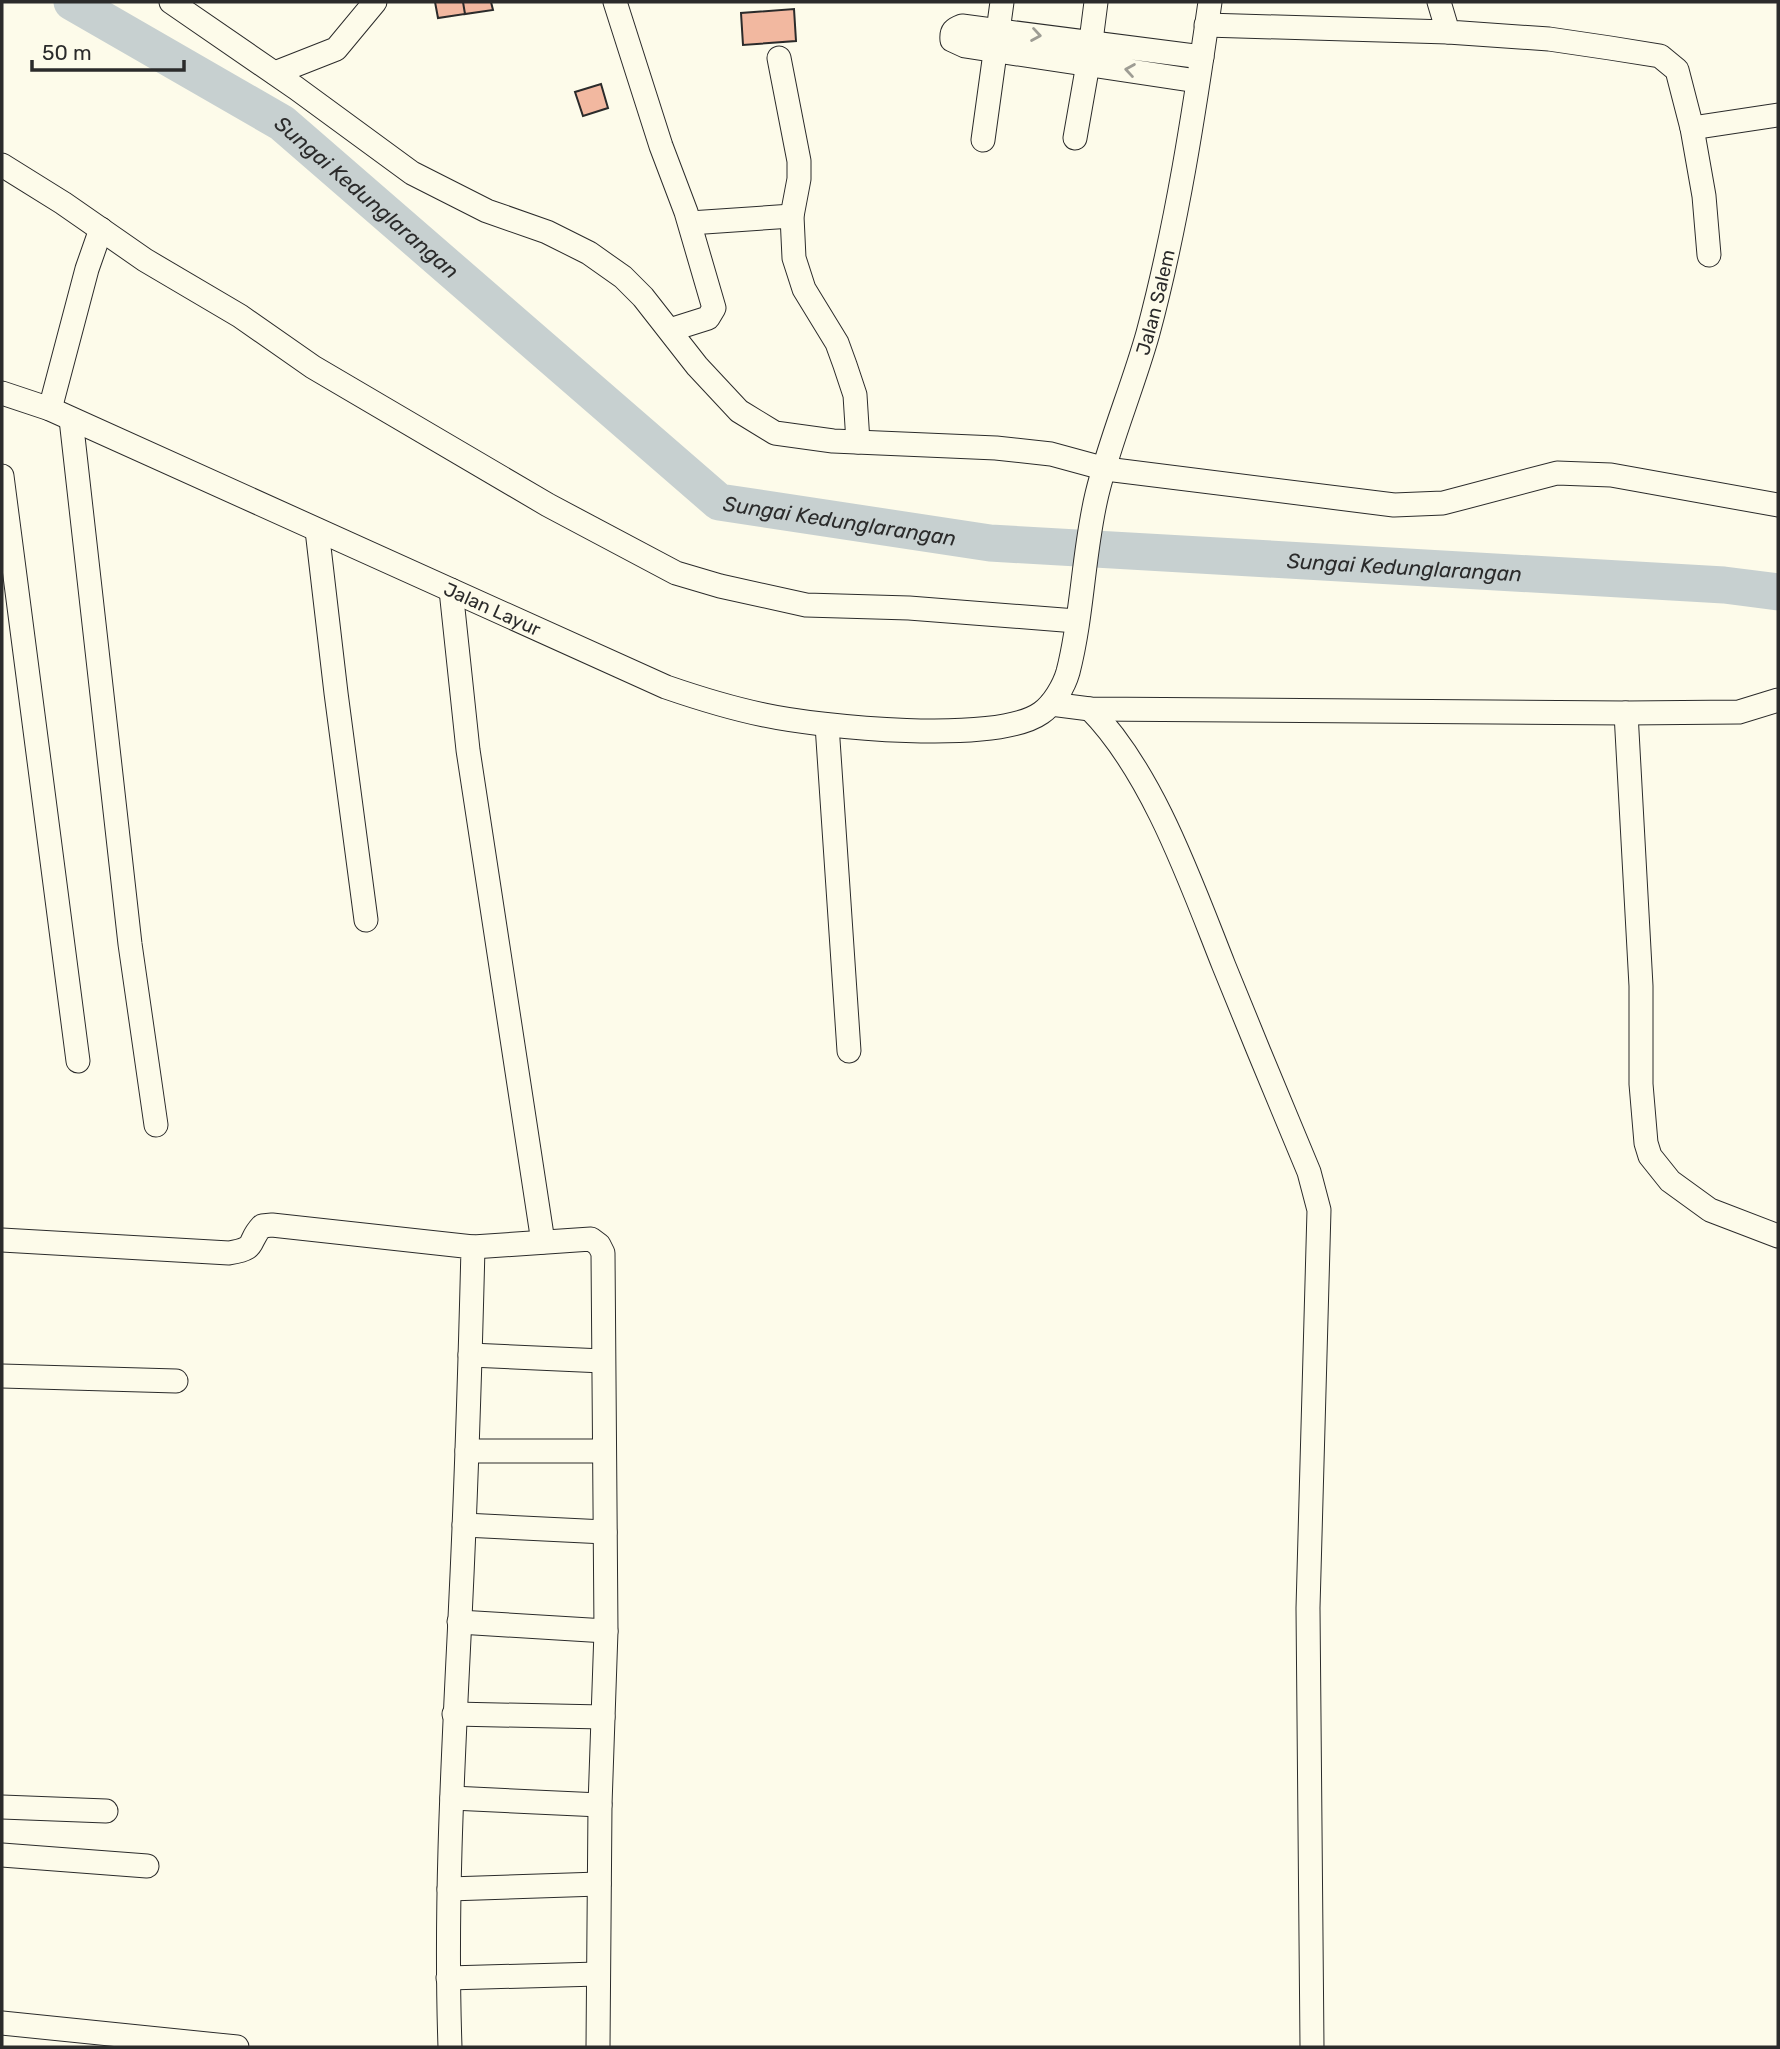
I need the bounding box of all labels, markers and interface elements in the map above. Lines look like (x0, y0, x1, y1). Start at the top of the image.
scale bar (32, 28, 184, 72)
one-way arrow (1030, 28, 1042, 43)
text: 50 m (42, 40, 92, 65)
one-way arrow (1124, 63, 1135, 78)
water label: Sungai Kedunglarangan (270, 110, 464, 283)
street label: Jalan Salem (1131, 247, 1179, 358)
water label: Sungai Kedunglarangan (722, 490, 958, 550)
water label: Sungai Kedunglarangan (1286, 548, 1523, 586)
street label: Jalan Layur (440, 577, 545, 641)

